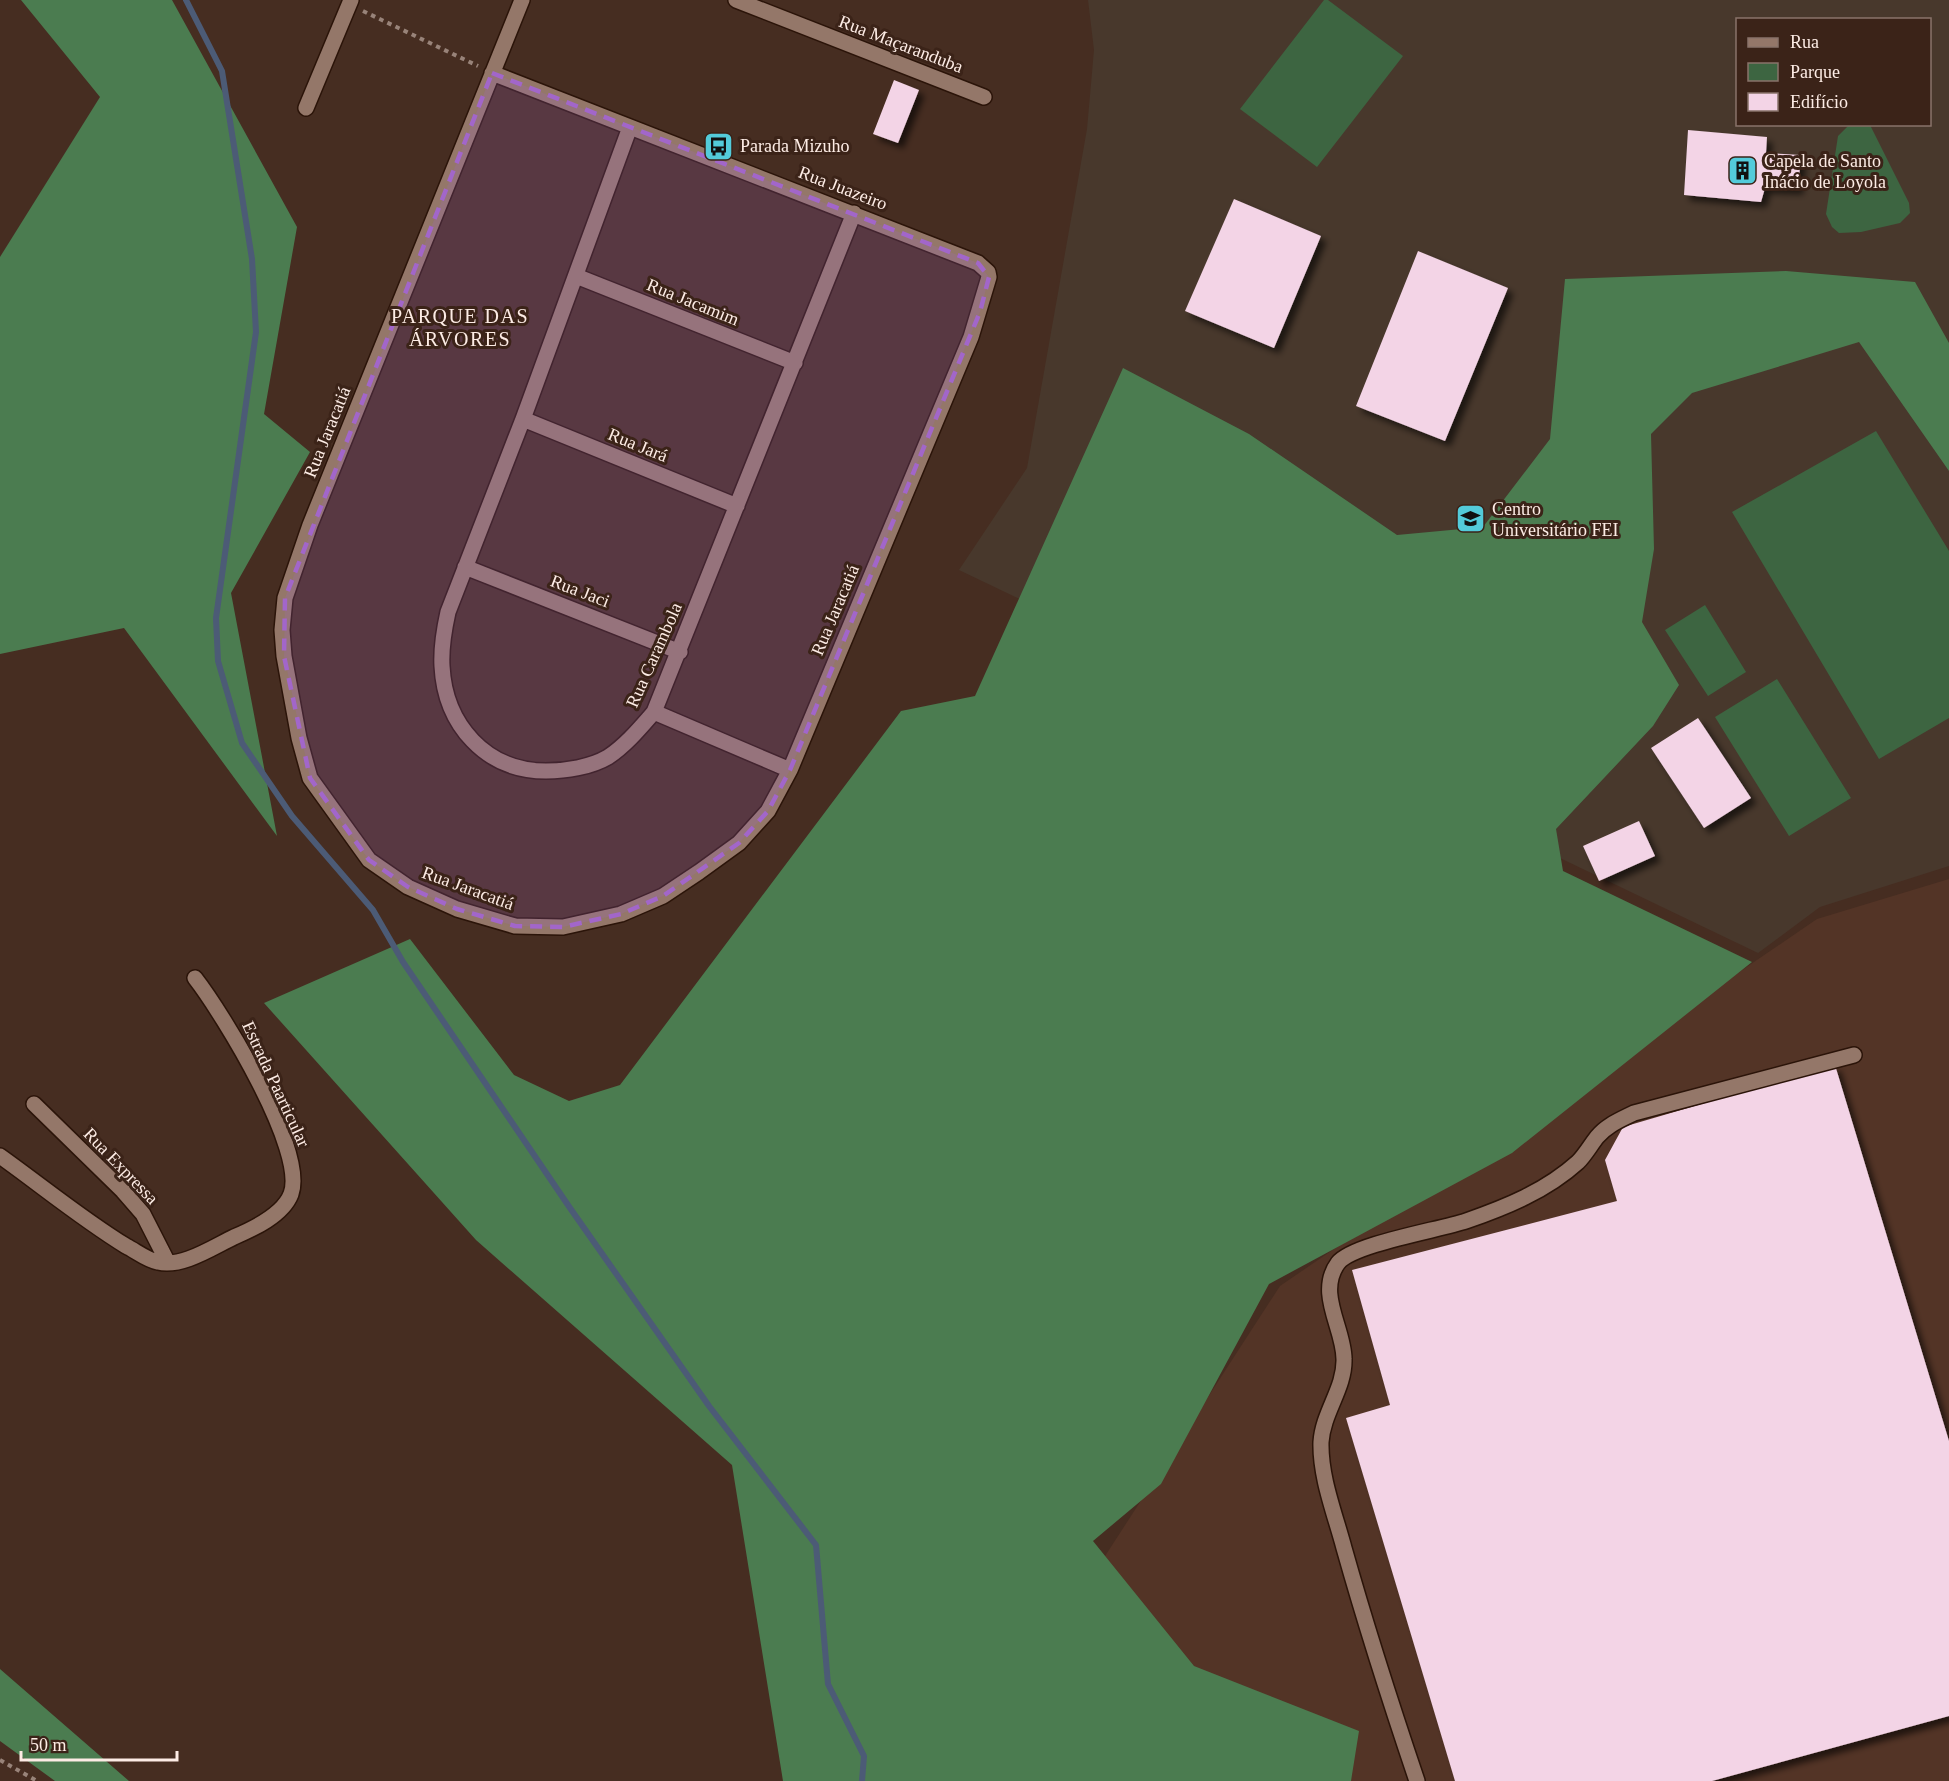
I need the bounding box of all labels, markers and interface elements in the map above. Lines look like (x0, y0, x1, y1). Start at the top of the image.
street label: Rua Maçaranduba (836, 11, 966, 77)
legend (1736, 18, 1931, 126)
text: Rua (1790, 32, 1819, 52)
text: Parque (1790, 62, 1840, 82)
text: Edifício (1790, 92, 1848, 112)
bus stop icon: Parada Mizuho (703, 130, 735, 162)
place label: Parada Mizuho (740, 136, 849, 156)
place label: Capela de Santo Inácio de Loyola (1764, 151, 1886, 192)
building icon: Capela de Santo Inácio de Loyola (1727, 155, 1759, 187)
street label: Rua Juazeiro (796, 162, 890, 214)
street label: Rua Jacamim (644, 274, 742, 330)
district label: PARQUE DAS ÁRVORES (391, 305, 529, 350)
street label: Rua Jaracatiá (300, 384, 354, 480)
street label: Rua Jará (605, 424, 671, 466)
place label: Centro Universitário FEI (1492, 499, 1618, 540)
school or university icon: Centro Universitário FEI (1455, 503, 1487, 535)
street label: Rua Jaracatiá (807, 562, 863, 658)
street label: Rua Jaci (548, 571, 612, 611)
street label: Rua Carambola (622, 600, 686, 710)
street label: Rua Jaracatiá (419, 862, 517, 914)
street label: Estrada Paarticular (238, 1018, 314, 1150)
street label: Rua Expressa (80, 1124, 162, 1208)
scale bar (21, 1724, 177, 1762)
text: 50 m (30, 1735, 67, 1755)

